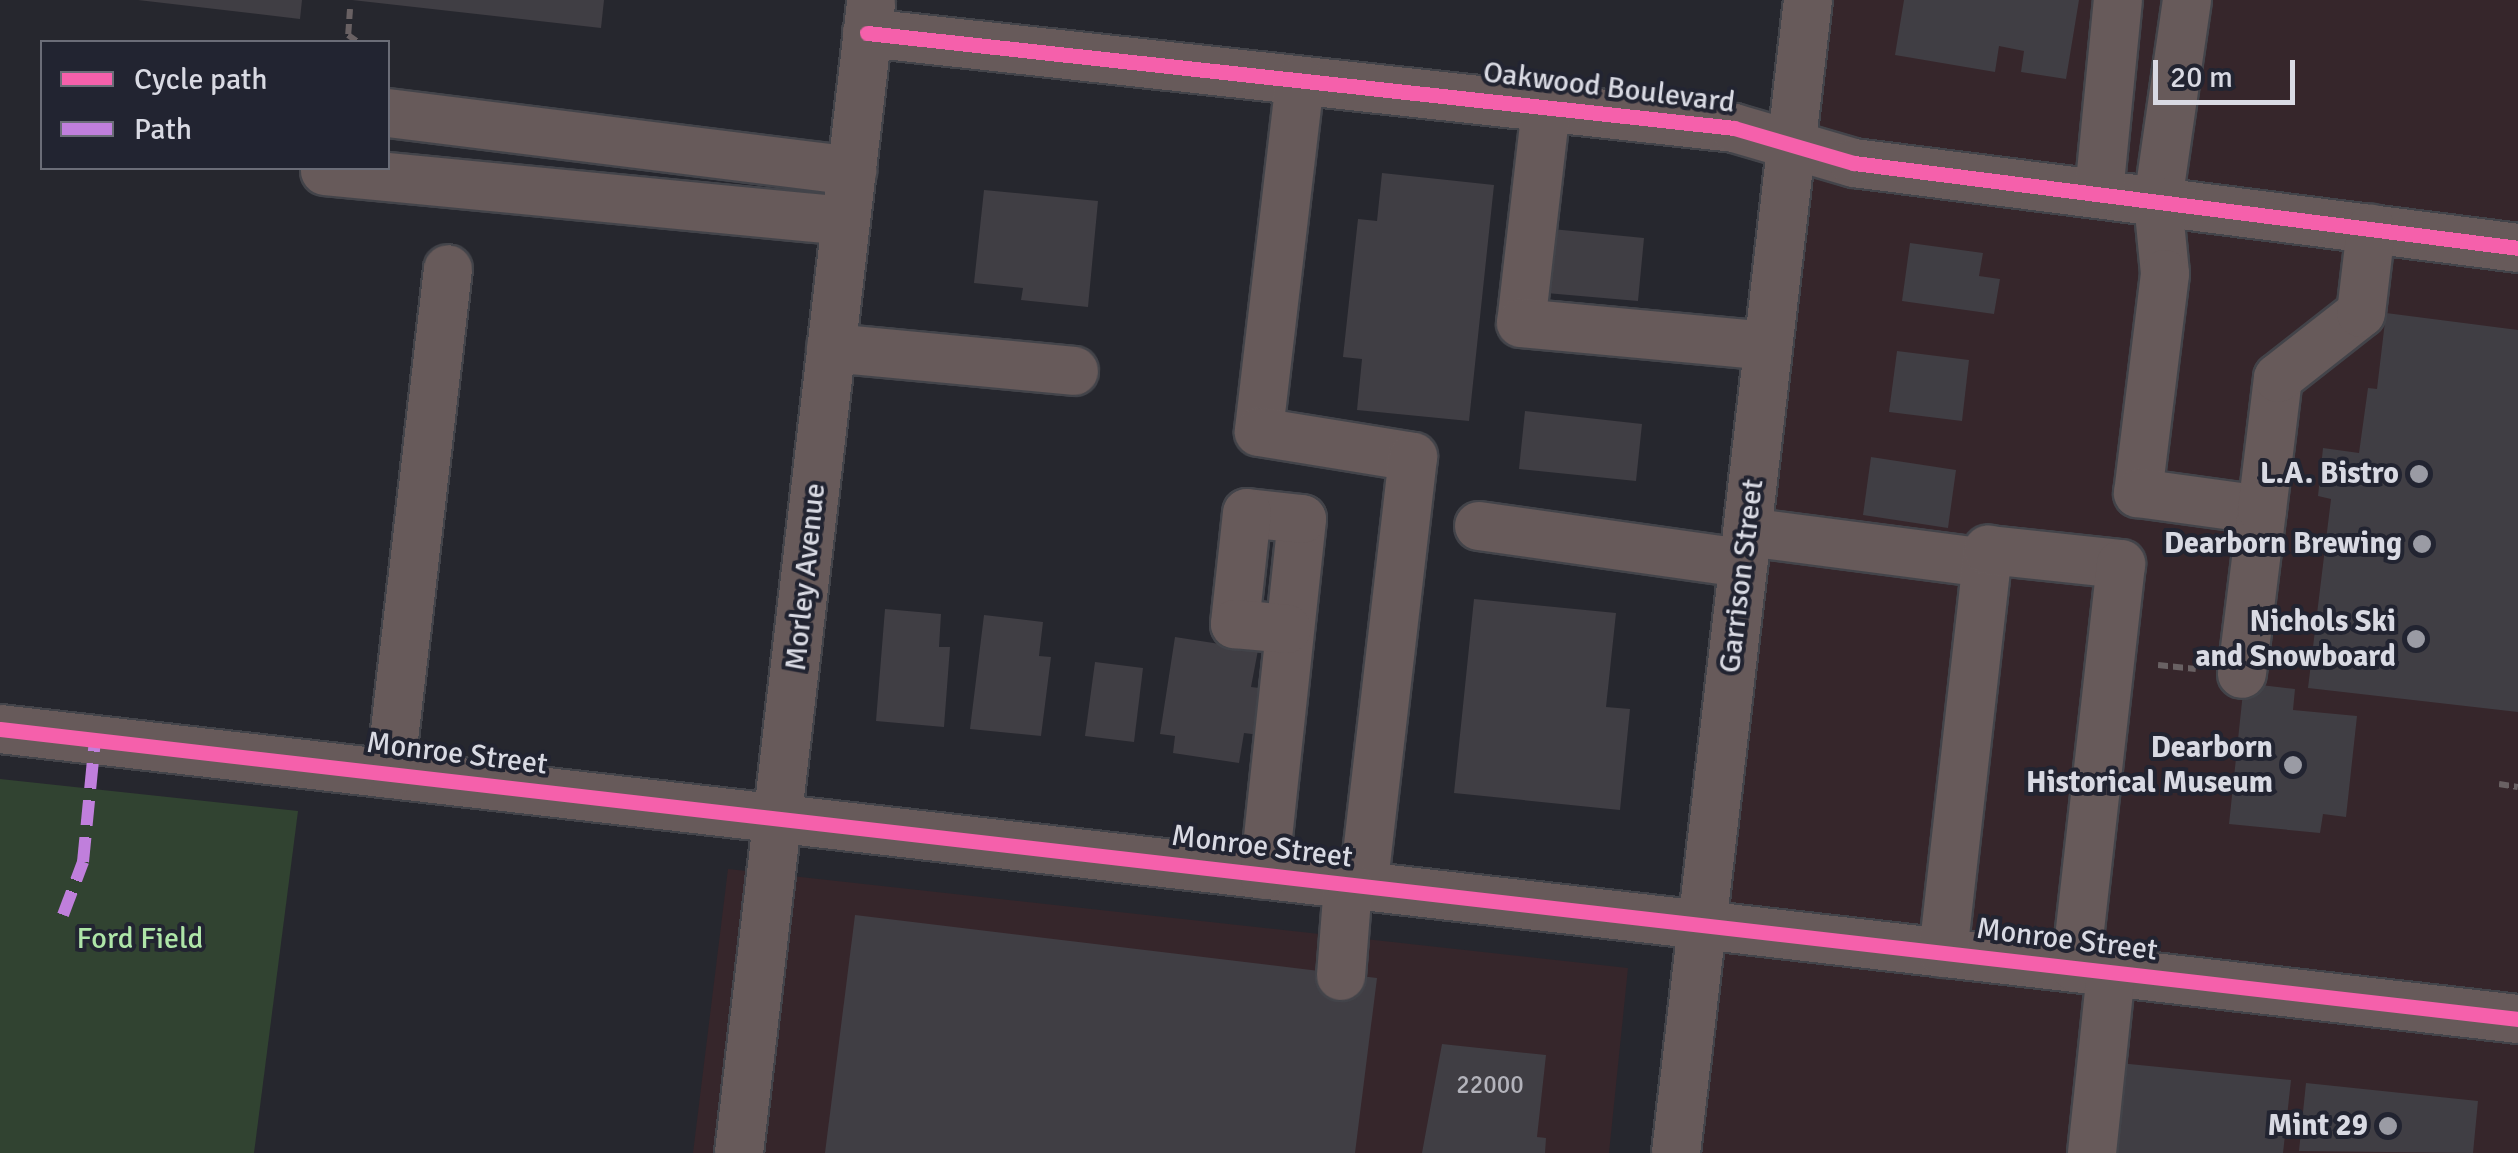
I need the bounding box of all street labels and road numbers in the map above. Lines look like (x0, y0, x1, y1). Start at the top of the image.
street label: Oakwood Boulevard (1481, 55, 1737, 121)
street label: Garrison Street (1712, 477, 1772, 675)
street label: Morley Avenue (778, 481, 834, 673)
street label: Monroe Street (364, 725, 550, 783)
street label: Monroe Street (1169, 818, 1355, 876)
street label: Monroe Street (1974, 911, 2160, 969)

